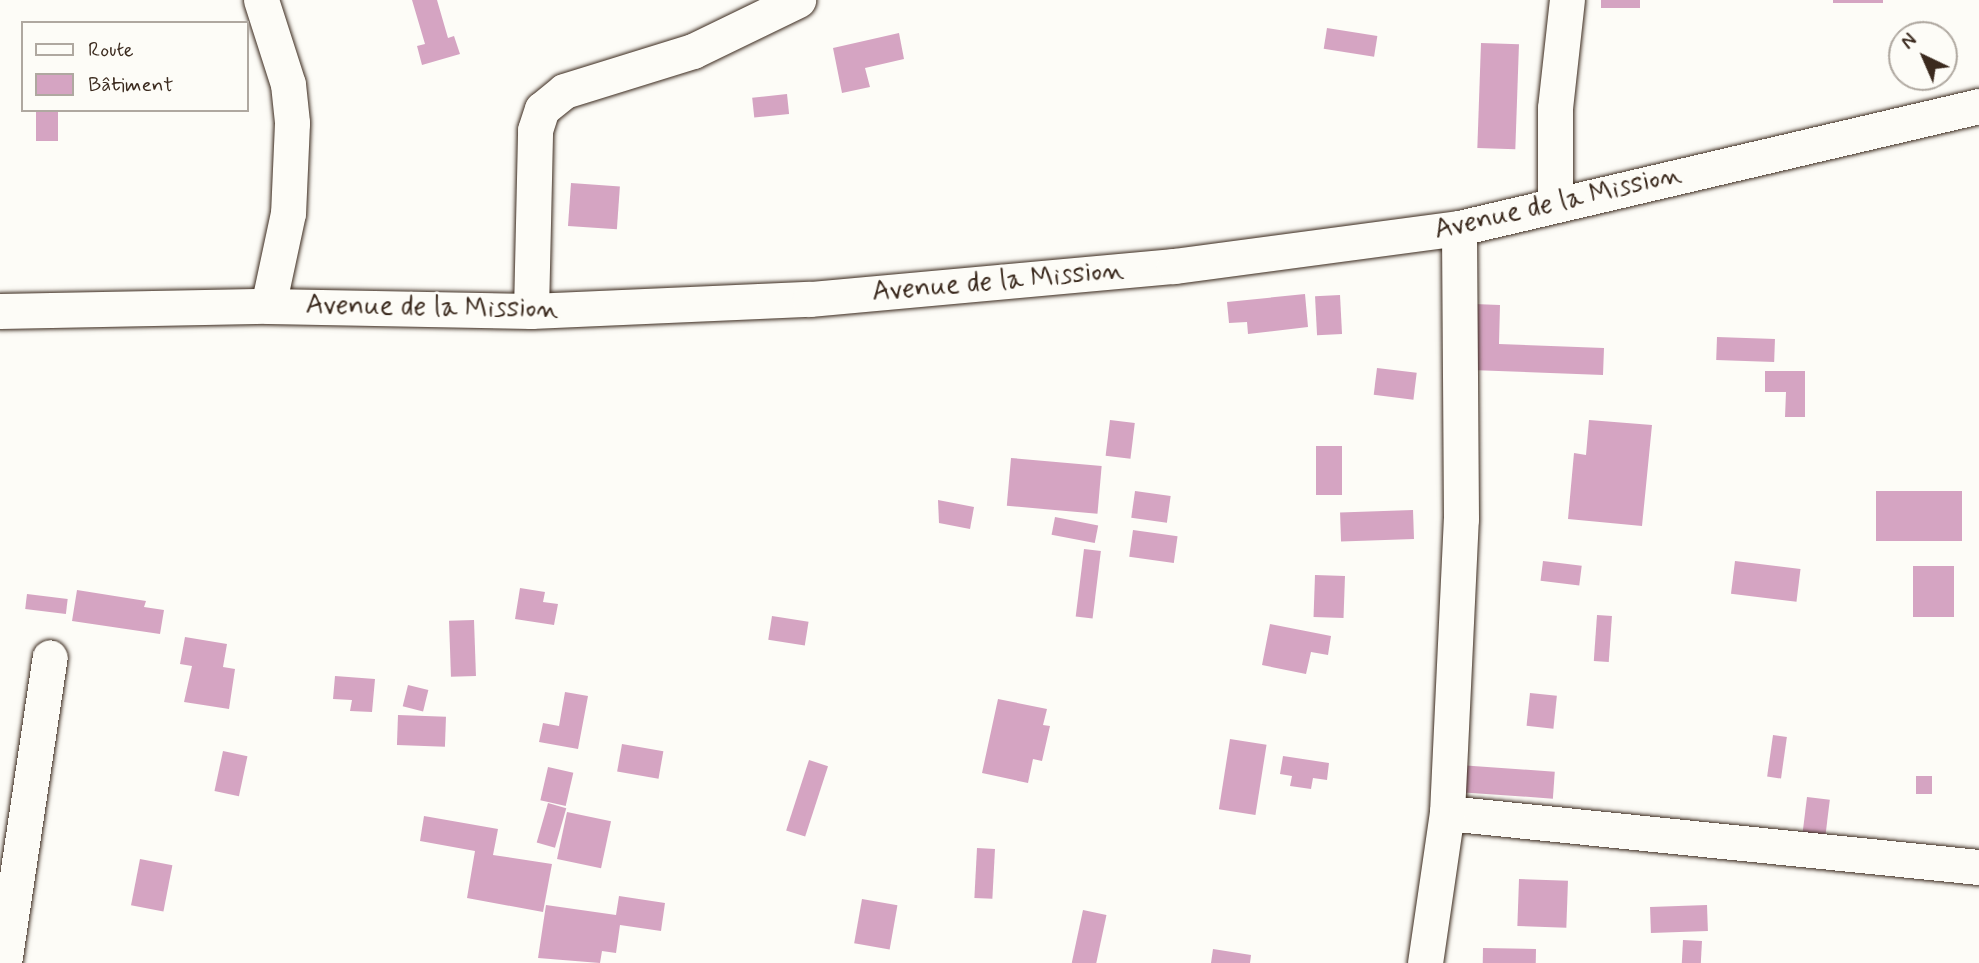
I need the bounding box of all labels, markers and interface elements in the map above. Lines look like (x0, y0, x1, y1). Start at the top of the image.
legend (21, 21, 248, 112)
north arrow (1888, 21, 1958, 91)
text: N (1896, 29, 1923, 55)
text: Route (88, 36, 134, 64)
text: Bâtiment (88, 71, 173, 99)
street label: Avenue de la Mission (1435, 159, 1681, 247)
street label: Avenue de la Mission (875, 255, 1121, 309)
street label: Avenue de la Mission (310, 289, 554, 327)

